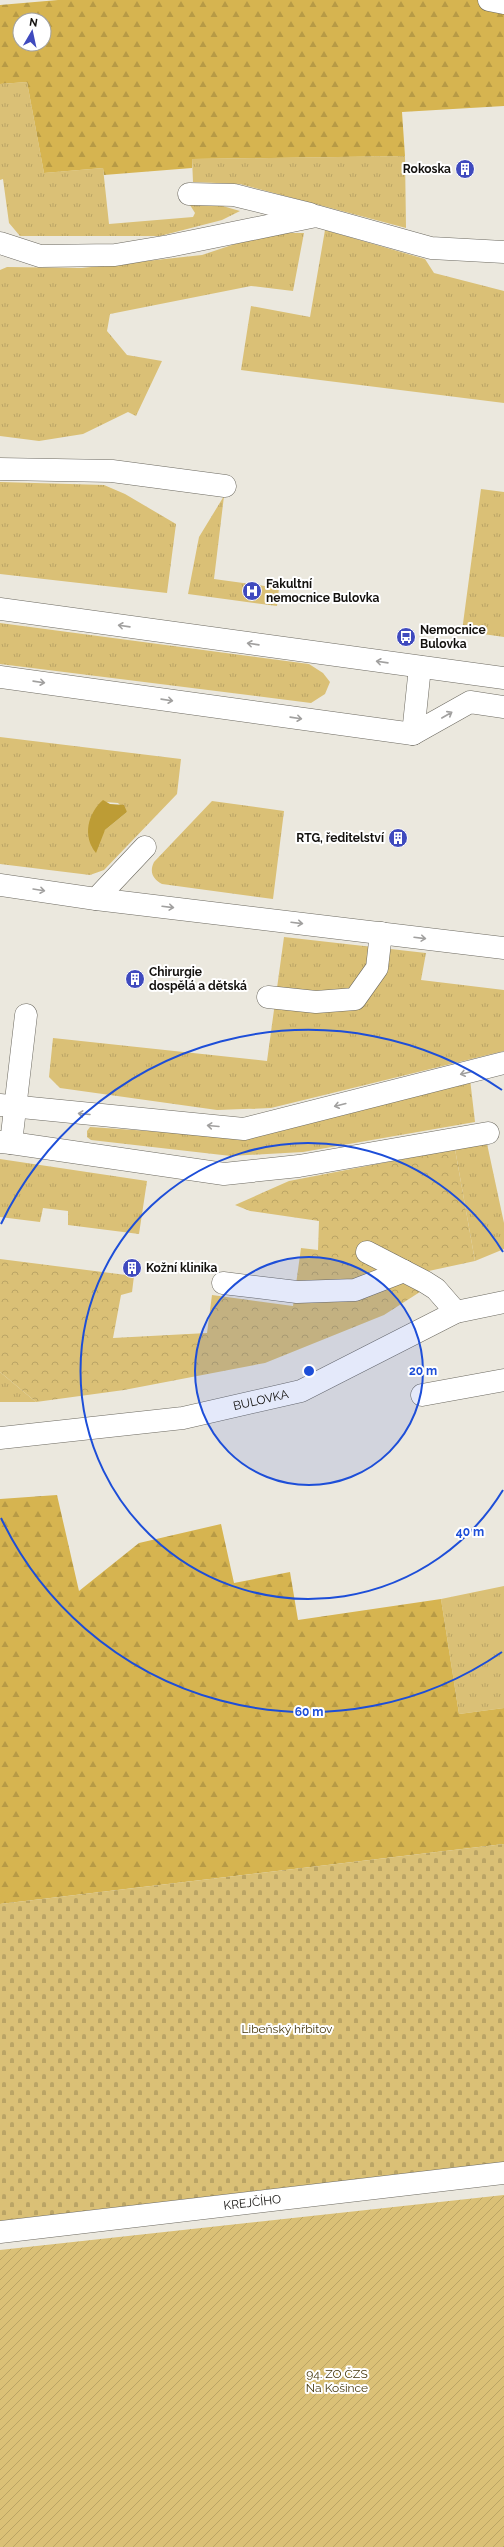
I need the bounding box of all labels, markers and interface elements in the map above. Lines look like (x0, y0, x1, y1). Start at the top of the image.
north arrow (12, 12, 52, 52)
text: N (28, 16, 39, 30)
building icon: Rokoska (454, 158, 476, 180)
place label: Rokoska (403, 162, 451, 176)
place label: Fakultní nemocnice Bulovka (266, 577, 379, 605)
hospital icon: Fakultní nemocnice Bulovka (241, 580, 263, 602)
one-way arrow (118, 622, 131, 630)
place label: Nemocnice Bulovka (420, 623, 486, 651)
bus stop icon: Nemocnice Bulovka (395, 626, 417, 648)
one-way arrow (247, 640, 260, 648)
one-way arrow (376, 658, 389, 666)
one-way arrow (32, 678, 45, 686)
one-way arrow (160, 696, 173, 704)
one-way arrow (441, 710, 453, 718)
one-way arrow (289, 714, 302, 722)
building icon: RTG, ředitelství (387, 827, 409, 849)
place label: RTG, ředitelství (296, 831, 385, 845)
one-way arrow (32, 887, 45, 895)
one-way arrow (161, 904, 174, 911)
one-way arrow (290, 919, 303, 926)
one-way arrow (413, 934, 426, 942)
place label: Chirurgie dospělá a dětská (149, 965, 247, 993)
building icon: Chirurgie dospělá a dětská (124, 968, 146, 990)
one-way arrow (460, 1070, 473, 1077)
one-way arrow (334, 1101, 347, 1109)
one-way arrow (78, 1110, 91, 1118)
one-way arrow (207, 1122, 220, 1130)
building icon: Kožní klinika (121, 1257, 143, 1279)
place label: Kožní klinika (146, 1261, 217, 1275)
centre of rings (302, 1364, 316, 1378)
text: 20 m (409, 1364, 437, 1378)
street label: BULOVKA (232, 1387, 290, 1413)
text: 40 m (456, 1525, 484, 1539)
text: 60 m (295, 1705, 323, 1719)
park label: Libeňský hřbitov (242, 2022, 333, 2036)
street label: KREJČÍHO (223, 2192, 282, 2213)
park label: 94. ZO ČZS Na Košince (306, 2367, 368, 2395)

